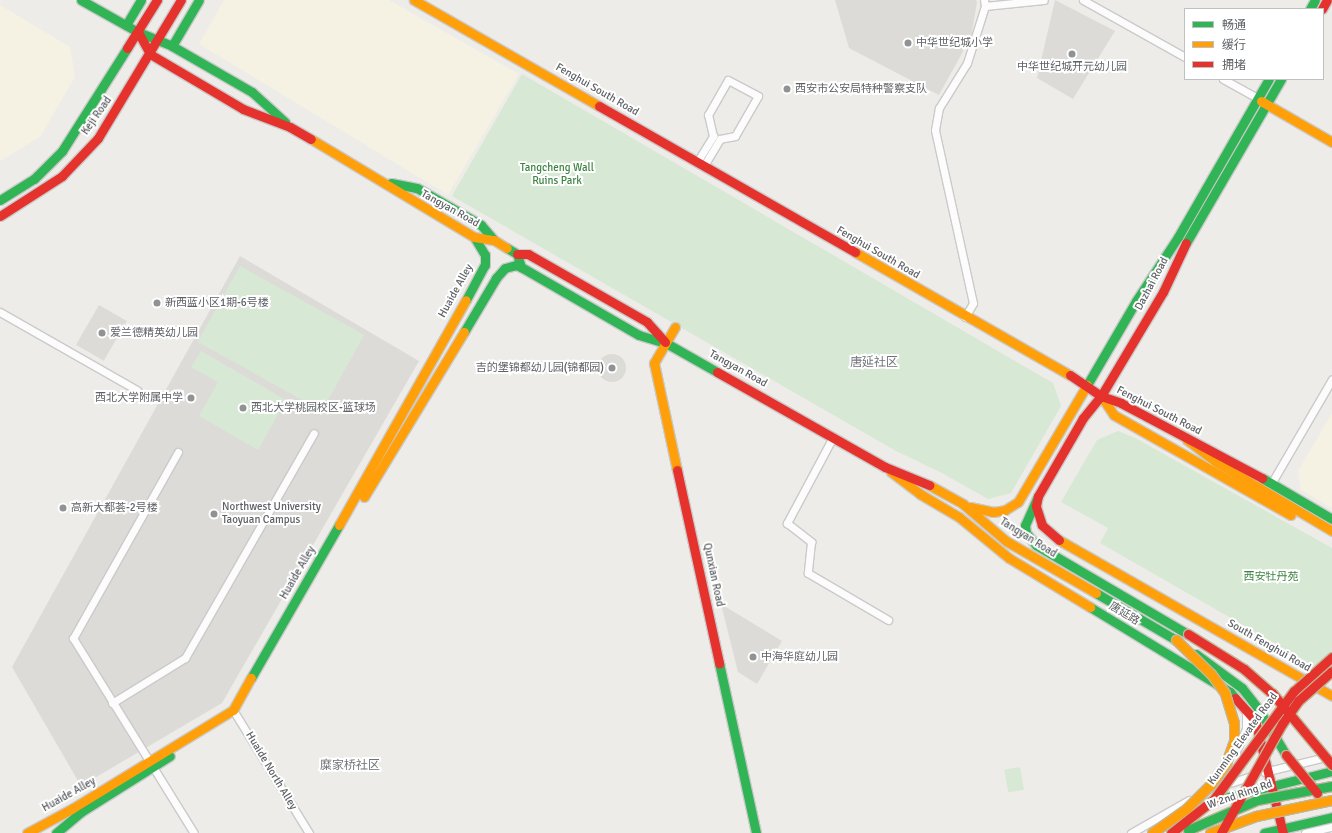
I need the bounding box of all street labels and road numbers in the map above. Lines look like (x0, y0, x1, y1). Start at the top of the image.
street label: Fenghui South Road (553, 61, 641, 119)
street label: Keji Road (79, 94, 115, 138)
street label: Tangyan Road (419, 188, 481, 230)
street label: Fenghui South Road (834, 224, 922, 282)
street label: Dazhai Road (1133, 255, 1171, 313)
street label: Huaide Alley (436, 262, 476, 320)
street label: Tangyan Road (707, 348, 769, 390)
street label: Fenghui South Road (1114, 384, 1204, 438)
street label: Tangyan Road (997, 515, 1059, 561)
street label: Qunxian Road (700, 542, 726, 608)
street label: Huaide Alley (278, 544, 318, 602)
street label: 唐延路 (1106, 600, 1142, 628)
street label: South Fenghui Road (1225, 617, 1313, 675)
street label: Kunming Elevated Road (1205, 690, 1281, 788)
street label: Huaide North Alley (242, 730, 300, 812)
street label: Huaide Alley (40, 775, 98, 815)
street label: W 2nd Ring Rd (1206, 778, 1274, 812)

